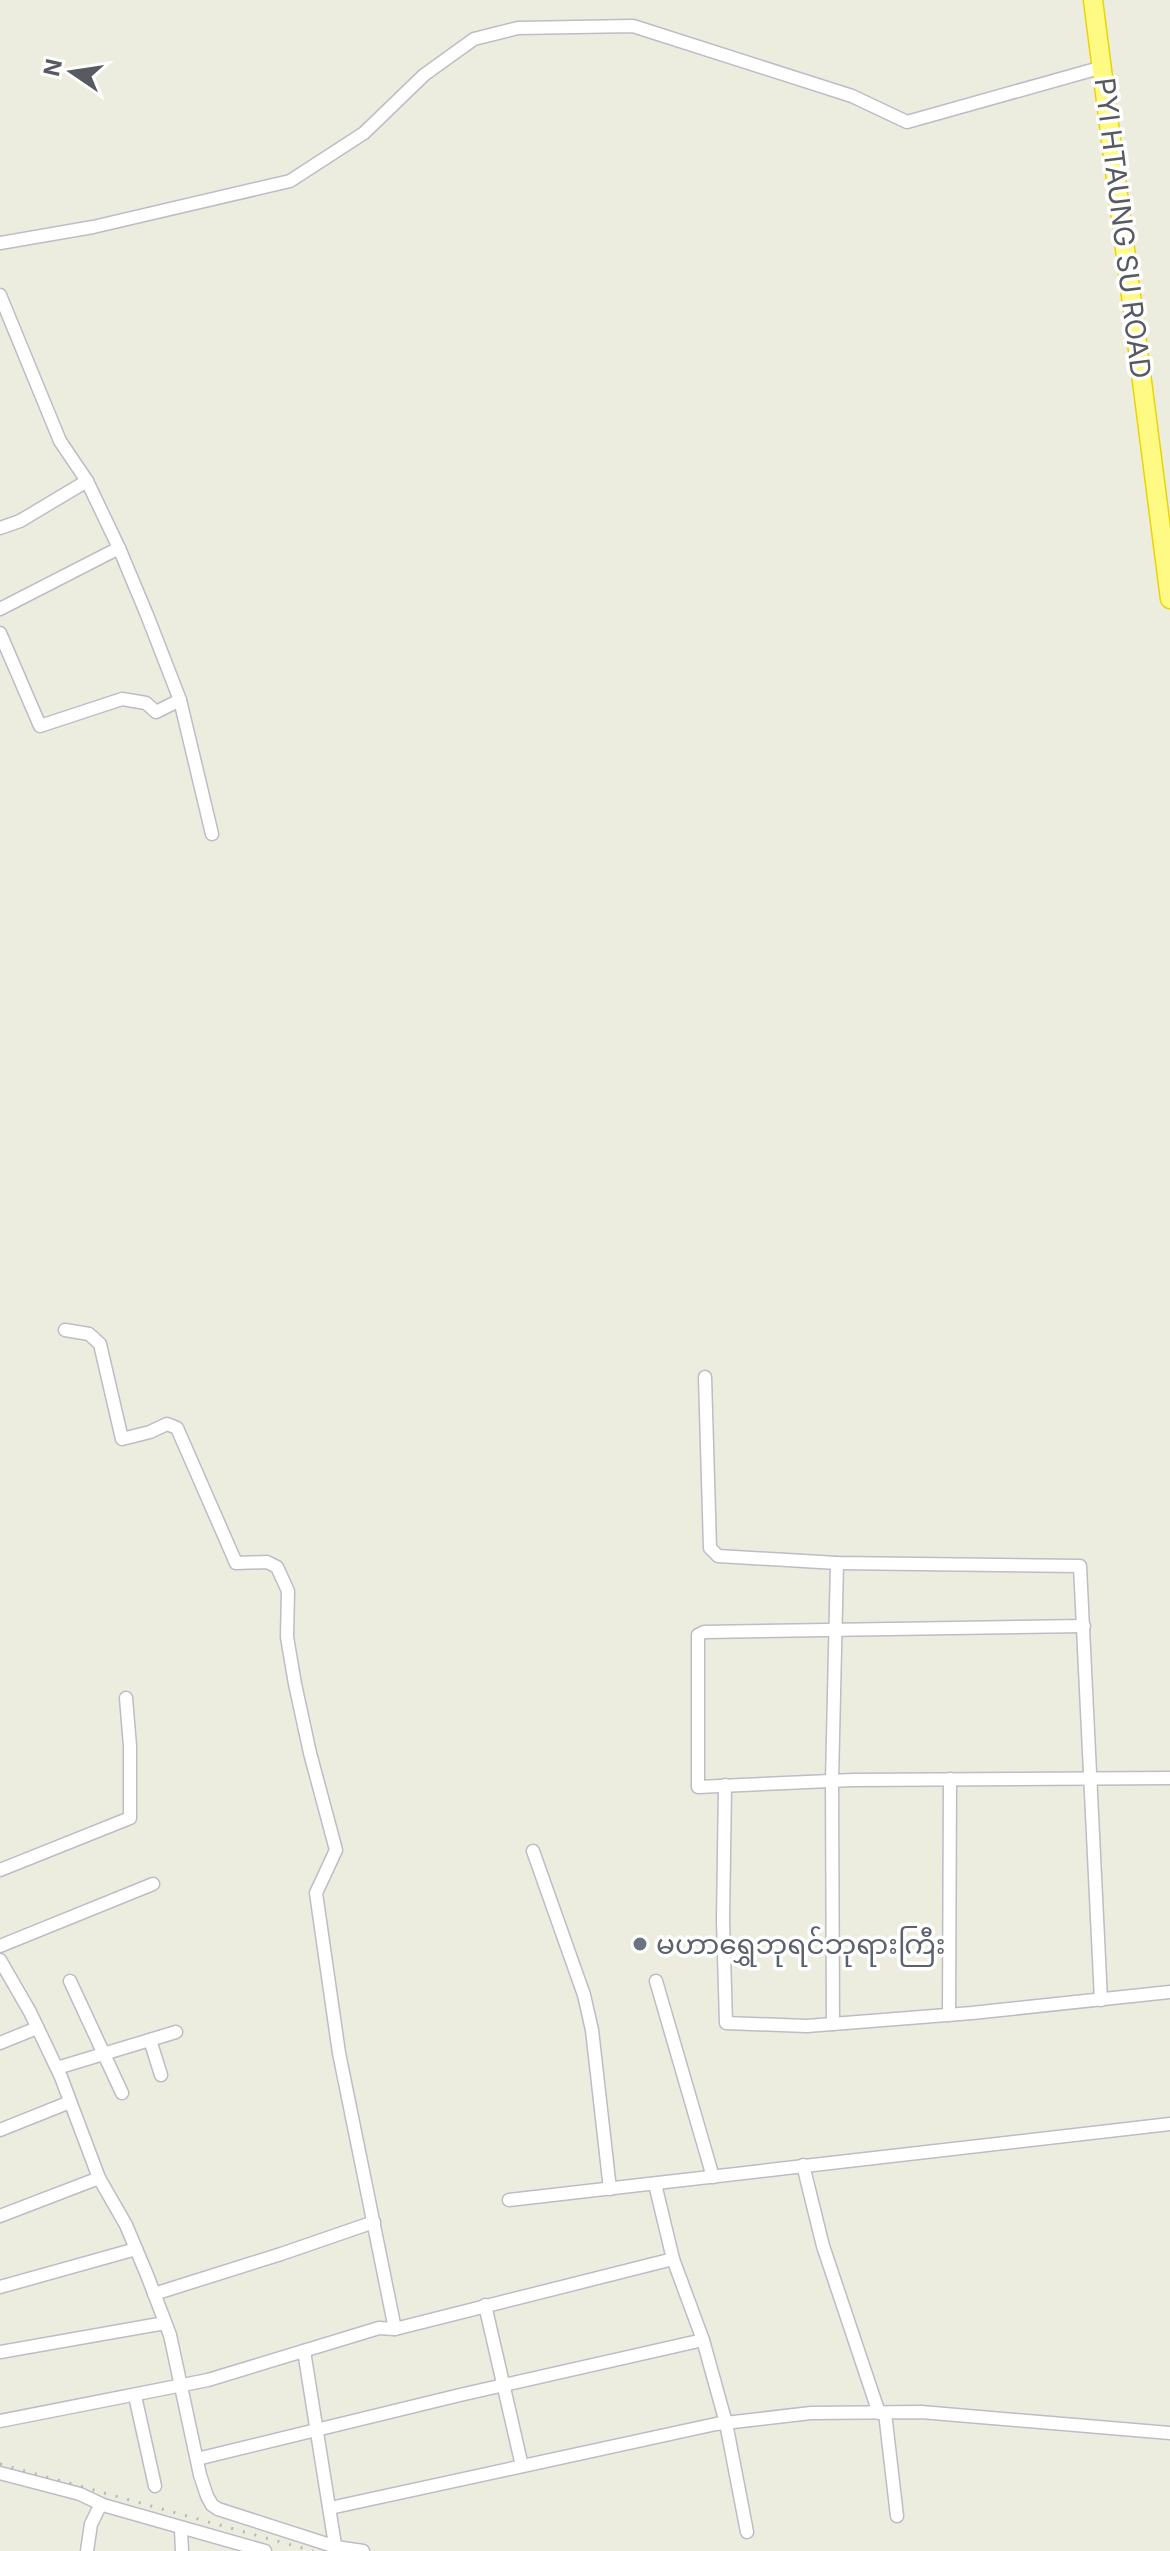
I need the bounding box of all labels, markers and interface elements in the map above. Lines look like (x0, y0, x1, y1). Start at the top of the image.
north arrow (32, 32, 112, 112)
text: N (38, 56, 67, 79)
street label: PYI HTAUNG SU ROAD (1088, 76, 1158, 380)
place label: မဟာရွှေဘုရင်ဘုရားကြီး (656, 1926, 945, 1967)
marker: မဟာရွှေဘုရင်ဘုရားကြီး (631, 1935, 649, 1953)

